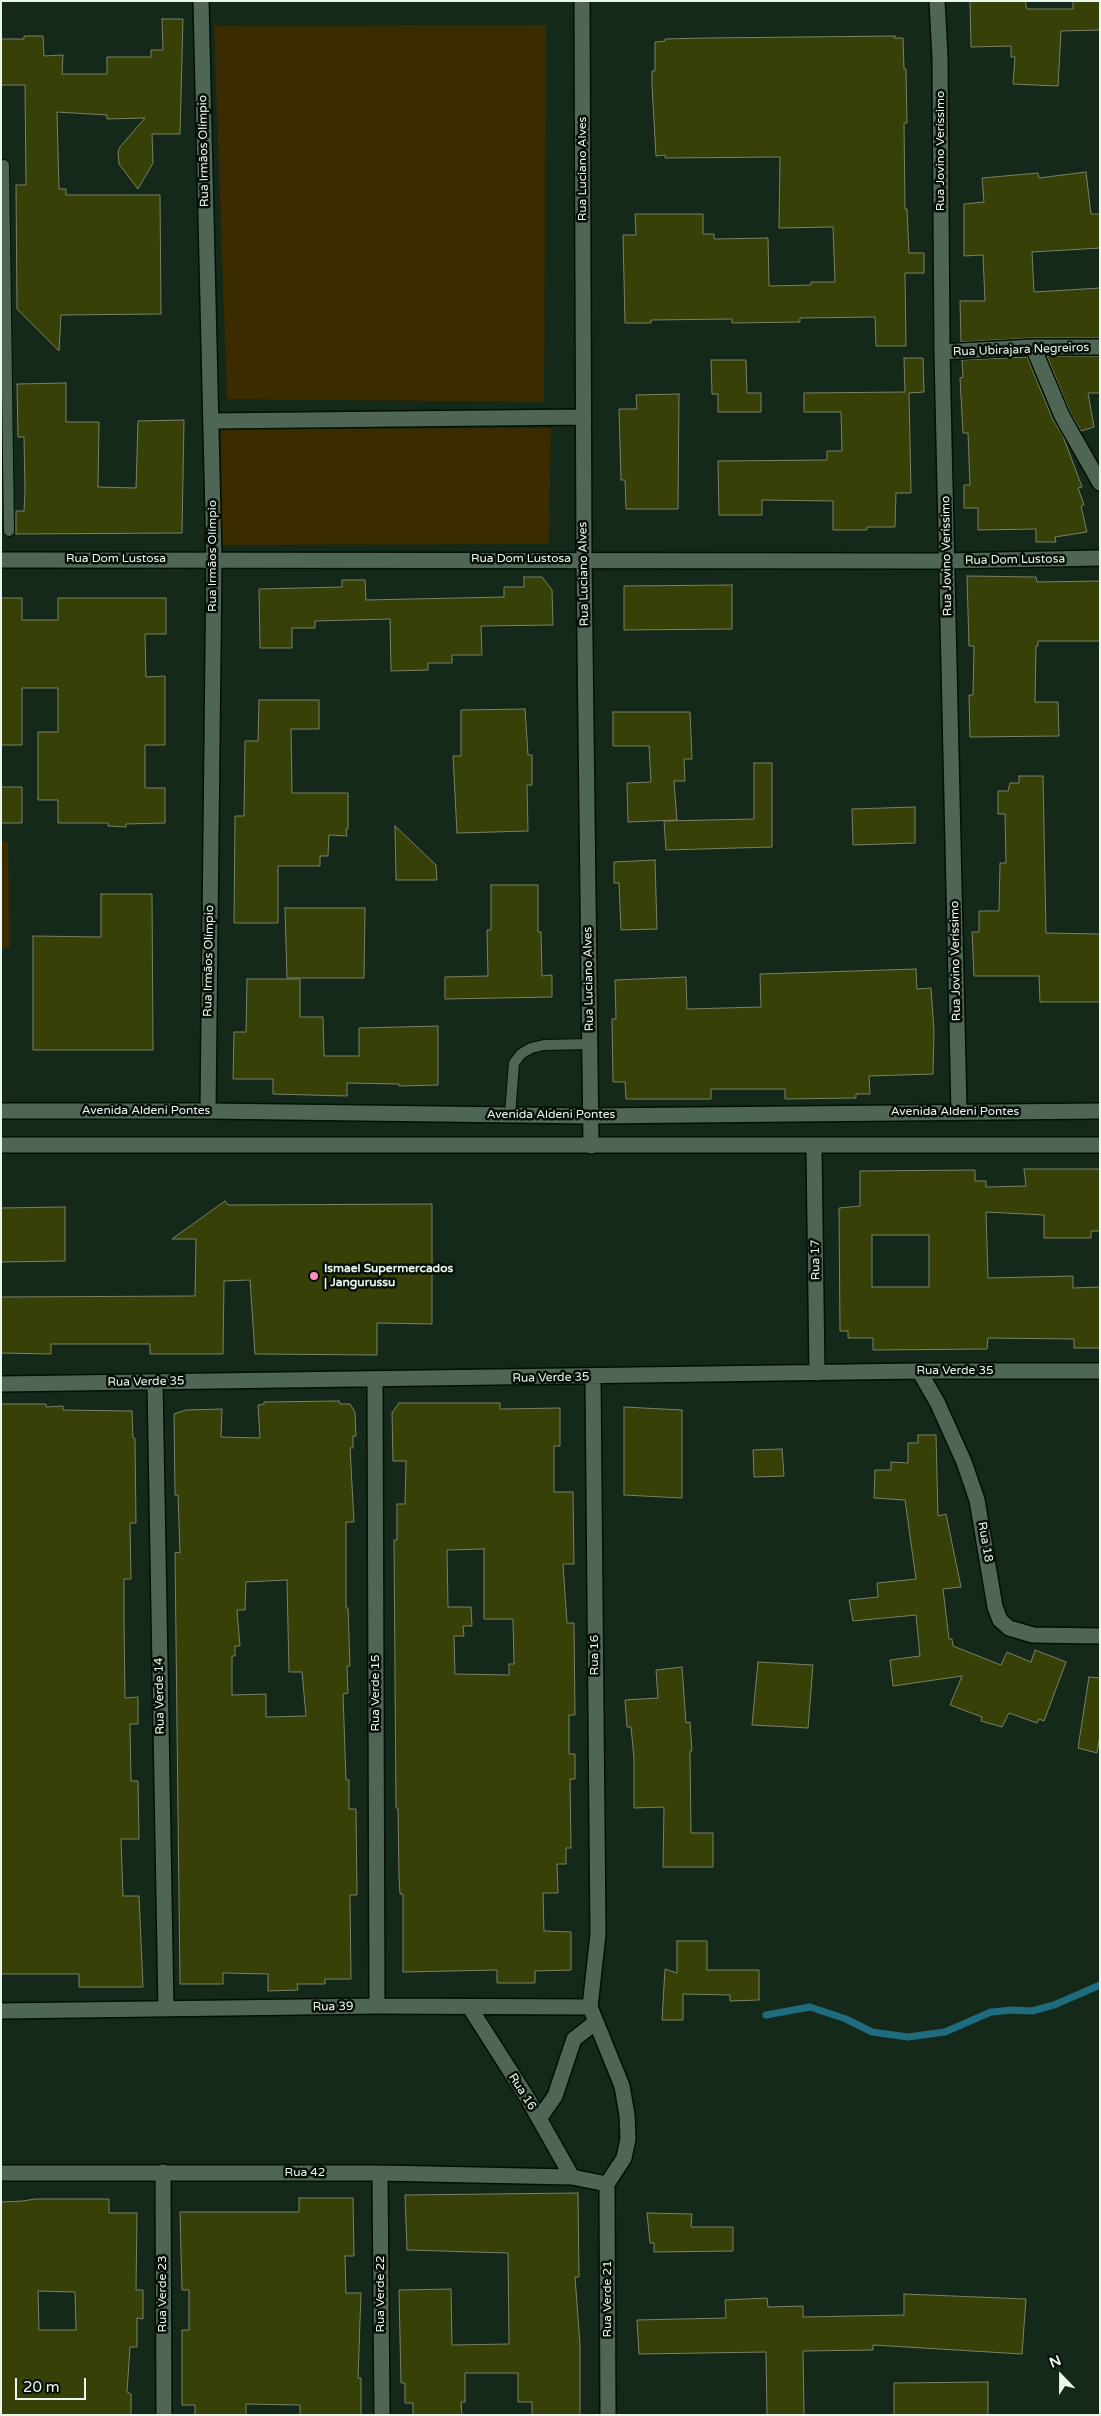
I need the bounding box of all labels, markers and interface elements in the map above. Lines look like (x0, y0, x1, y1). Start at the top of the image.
street label: Rua Jovino Veríssimo (934, 91, 948, 211)
street label: Rua Irmãos Olímpio (196, 95, 212, 207)
street label: Rua Luciano Alves (576, 117, 590, 221)
street label: Rua Ubirajara Negreiros (953, 340, 1089, 360)
street label: Rua Jovino Veríssimo (939, 496, 955, 616)
street label: Rua Irmãos Olímpio (206, 500, 220, 612)
street label: Rua Luciano Alves (576, 522, 592, 626)
street label: Rua Dom Lustosa (66, 552, 166, 566)
street label: Rua Dom Lustosa (471, 552, 571, 566)
street label: Rua Dom Lustosa (965, 552, 1065, 568)
street label: Rua Jovino Veríssimo (948, 901, 964, 1021)
street label: Rua Irmãos Olímpio (201, 905, 217, 1017)
street label: Rua Luciano Alves (581, 927, 597, 1031)
street label: Avenida Aldeni Pontes (82, 1104, 210, 1118)
street label: Avenida Aldeni Pontes (891, 1105, 1019, 1119)
street label: Avenida Aldeni Pontes (487, 1108, 615, 1122)
street label: Rua 17 (808, 1239, 824, 1281)
place label: Ismael Supermercados | Jangurussu (324, 1262, 453, 1290)
marker: Ismael Supermercados | Jangurussu (308, 1270, 320, 1282)
street label: Rua Verde 35 (916, 1364, 994, 1378)
street label: Rua Verde 35 (512, 1370, 590, 1386)
street label: Rua Verde 35 (107, 1374, 185, 1390)
street label: Rua 18 (974, 1521, 996, 1563)
street label: Rua 16 (588, 1635, 602, 1675)
street label: Rua Verde 15 (369, 1654, 383, 1732)
street label: Rua Verde 14 (152, 1657, 168, 1735)
street label: Rua 39 (312, 1999, 354, 2015)
street label: Rua 16 (505, 2071, 539, 2113)
street label: Rua 42 (285, 2166, 325, 2180)
street label: Rua Verde 23 (156, 2255, 170, 2333)
street label: Rua Verde 22 (374, 2255, 388, 2333)
street label: Rua Verde 21 (601, 2260, 615, 2338)
north arrow (1036, 2351, 1086, 2401)
text: N (1047, 2352, 1064, 2372)
scale bar (18, 2368, 89, 2400)
text: 20 m (23, 2378, 60, 2396)

